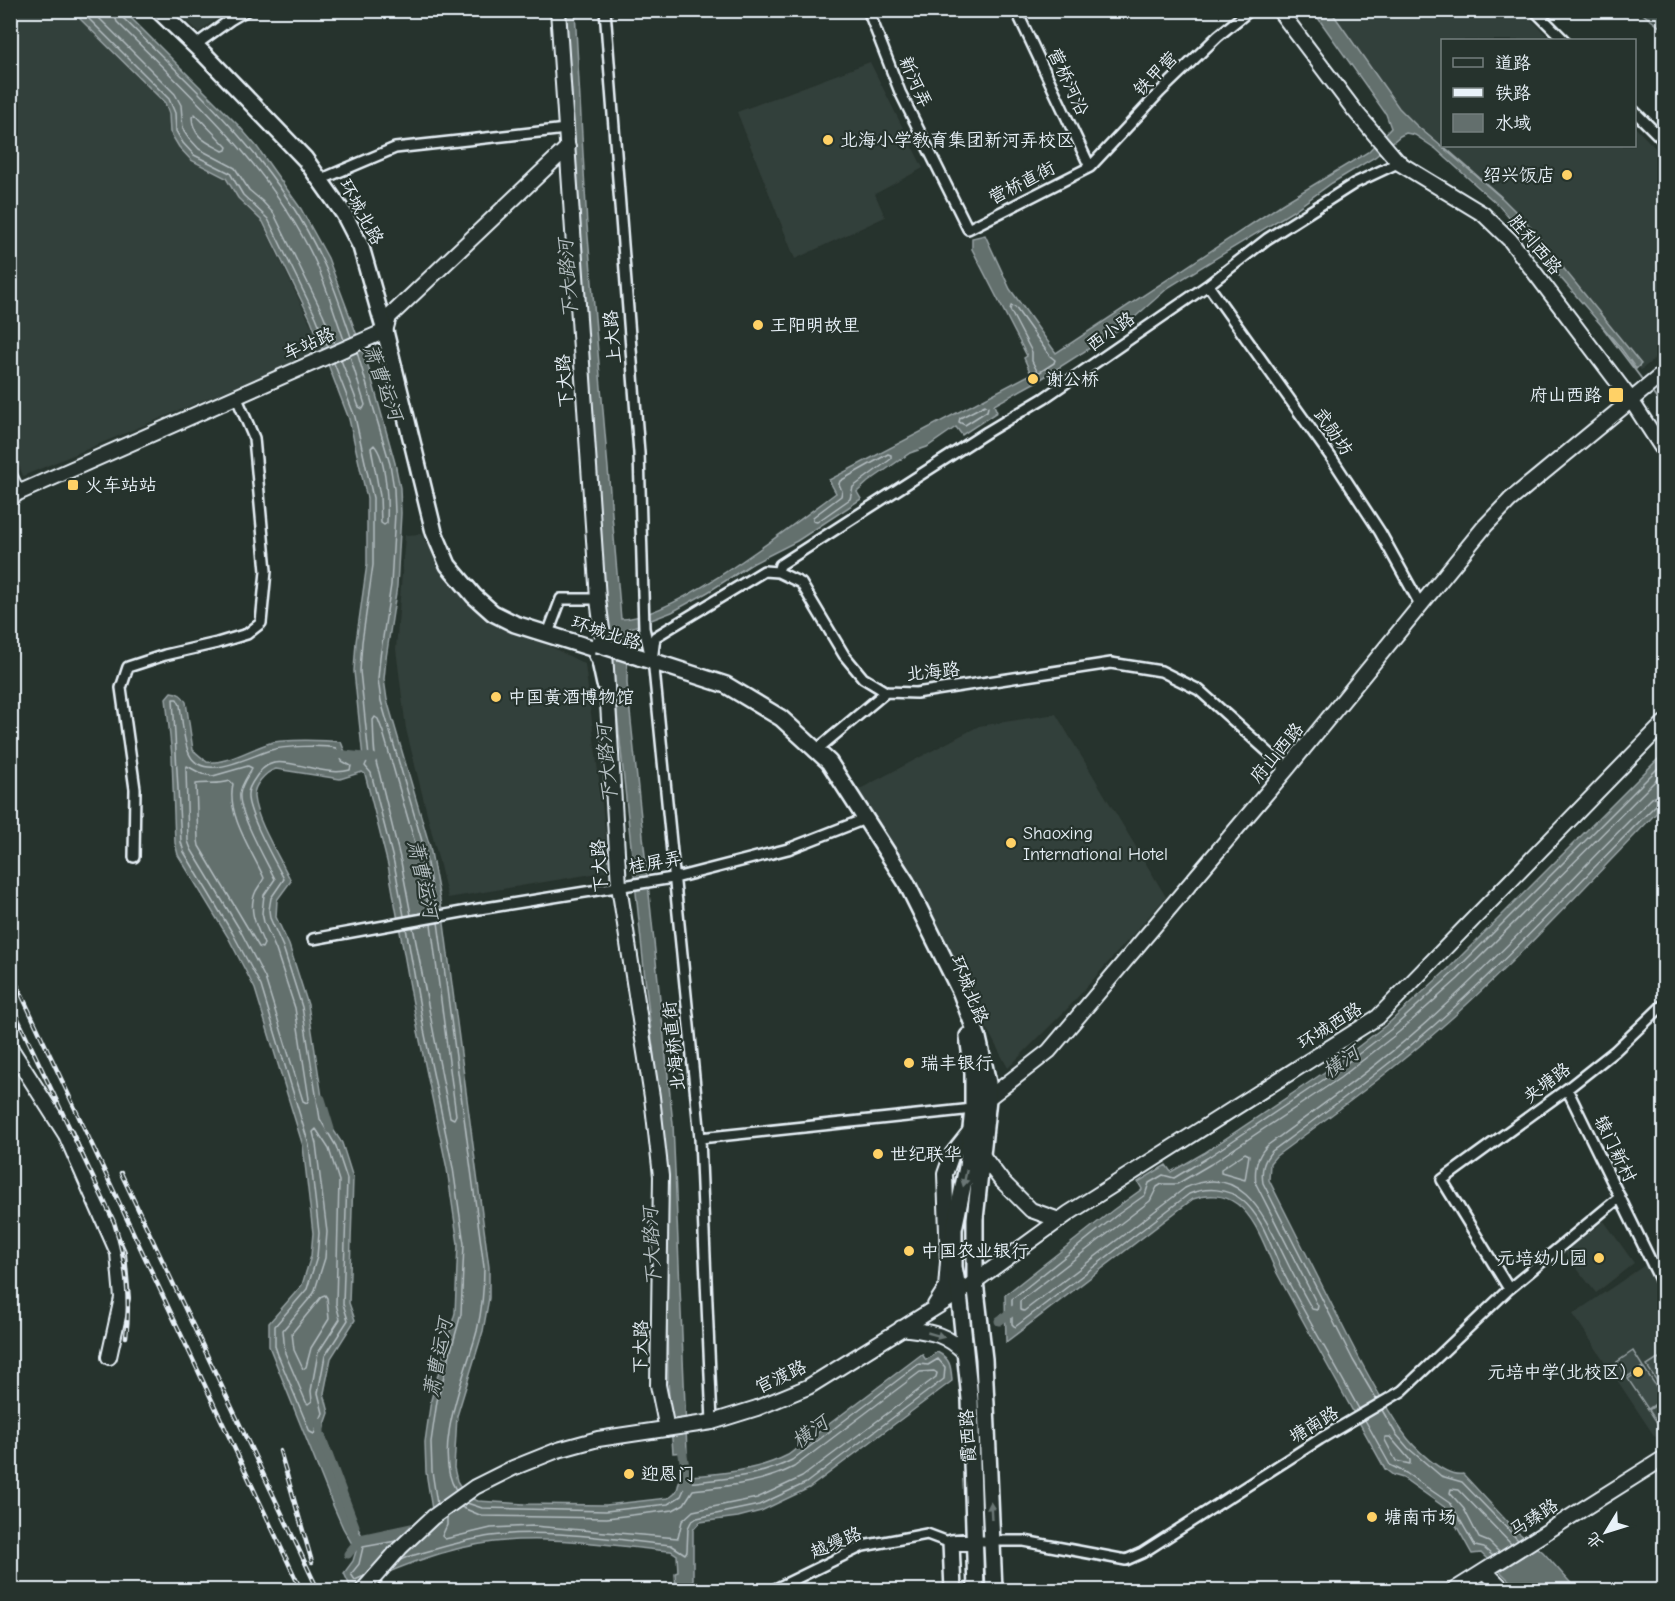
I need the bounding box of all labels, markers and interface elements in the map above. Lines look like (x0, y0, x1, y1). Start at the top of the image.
legend (1441, 39, 1636, 147)
street label: 营桥河沿 (1043, 45, 1093, 119)
street label: 铁甲营 (1129, 47, 1183, 101)
street label: 新河弄 (894, 53, 936, 111)
text: 道路 (1495, 53, 1531, 74)
text: 铁路 (1495, 83, 1531, 104)
text: 水域 (1495, 113, 1531, 134)
place label: 北海小学教育集团新河弄校区 (840, 130, 1074, 151)
marker: 北海小学教育集团新河弄校区 (821, 133, 835, 147)
street label: 营桥直街 (985, 157, 1059, 209)
place label: 绍兴饭店 (1483, 165, 1555, 186)
marker: 绍兴饭店 (1560, 168, 1574, 182)
street label: 环城北路 (334, 175, 388, 249)
street label: 胜利西路 (1504, 211, 1566, 279)
water label: 下大路河 (554, 235, 582, 320)
street label: 西小路 (1083, 308, 1139, 356)
street label: 上大路 (600, 309, 626, 365)
place label: 王阳明故里 (770, 315, 860, 336)
marker: 王阳明故里 (751, 318, 765, 332)
street label: 车站路 (280, 323, 338, 365)
water label: 萧曹运河 (359, 340, 409, 426)
street label: 下大路 (553, 353, 577, 409)
place label: 谢公桥 (1045, 369, 1099, 390)
marker: 谢公桥 (1026, 372, 1040, 386)
place label: 府山西路 (1530, 385, 1602, 406)
marker: 府山西路 (1607, 386, 1625, 404)
street label: 武勋坊 (1309, 404, 1357, 460)
place label: 火车站站 (85, 475, 157, 496)
marker: 火车站站 (66, 478, 80, 492)
street label: 环城北路 (569, 612, 643, 654)
street label: 北海路 (905, 659, 961, 685)
place label: 中国黄酒博物馆 (508, 687, 634, 708)
marker: 中国黄酒博物馆 (489, 690, 503, 704)
street label: 府山西路 (1246, 719, 1308, 787)
water label: 下大路河 (592, 720, 622, 805)
place label: Shaoxing International Hotel (1023, 823, 1168, 865)
marker: Shaoxing International Hotel (1004, 836, 1018, 850)
water label: 萧曹运河 (403, 837, 443, 923)
street label: 下大路 (588, 838, 612, 894)
street label: 桂屏弄 (627, 848, 683, 878)
street label: 环城北路 (946, 953, 992, 1027)
street label: 环城西路 (1294, 998, 1366, 1054)
street label: 北海桥直街 (659, 1000, 689, 1092)
water label: 横河 (1318, 1039, 1366, 1083)
place label: 瑞丰银行 (921, 1053, 993, 1074)
marker: 瑞丰银行 (902, 1056, 916, 1070)
street label: 夹塘路 (1519, 1058, 1575, 1108)
street label: 辕门新村 (1590, 1112, 1640, 1186)
place label: 世纪联华 (890, 1144, 962, 1165)
marker: 世纪联华 (871, 1147, 885, 1161)
one-way arrow (960, 1169, 969, 1188)
water label: 下大路河 (638, 1203, 666, 1288)
place label: 中国农业银行 (921, 1241, 1029, 1262)
marker: 中国农业银行 (902, 1244, 916, 1258)
place label: 元培幼儿园 (1497, 1248, 1587, 1269)
marker: 元培幼儿园 (1592, 1251, 1606, 1265)
water label: 萧曹运河 (419, 1314, 457, 1399)
street label: 下大路 (630, 1320, 652, 1374)
one-way arrow (927, 1330, 945, 1340)
street label: 官渡路 (752, 1356, 810, 1398)
place label: 元培中学(北校区) (1488, 1362, 1626, 1383)
marker: 元培中学(北校区) (1631, 1365, 1645, 1379)
street label: 塘南路 (1285, 1402, 1343, 1448)
street label: 霞西路 (956, 1408, 980, 1464)
water label: 横河 (787, 1409, 835, 1453)
place label: 迎恩门 (641, 1464, 695, 1485)
marker: 迎恩门 (622, 1467, 636, 1481)
street label: 马臻路 (1506, 1494, 1562, 1542)
one-way arrow (986, 1502, 995, 1521)
north arrow (1576, 1502, 1636, 1562)
place label: 塘南市场 (1384, 1507, 1456, 1528)
marker: 塘南市场 (1365, 1510, 1379, 1524)
street label: 越缦路 (807, 1523, 865, 1563)
text: 北 (1583, 1529, 1607, 1552)

